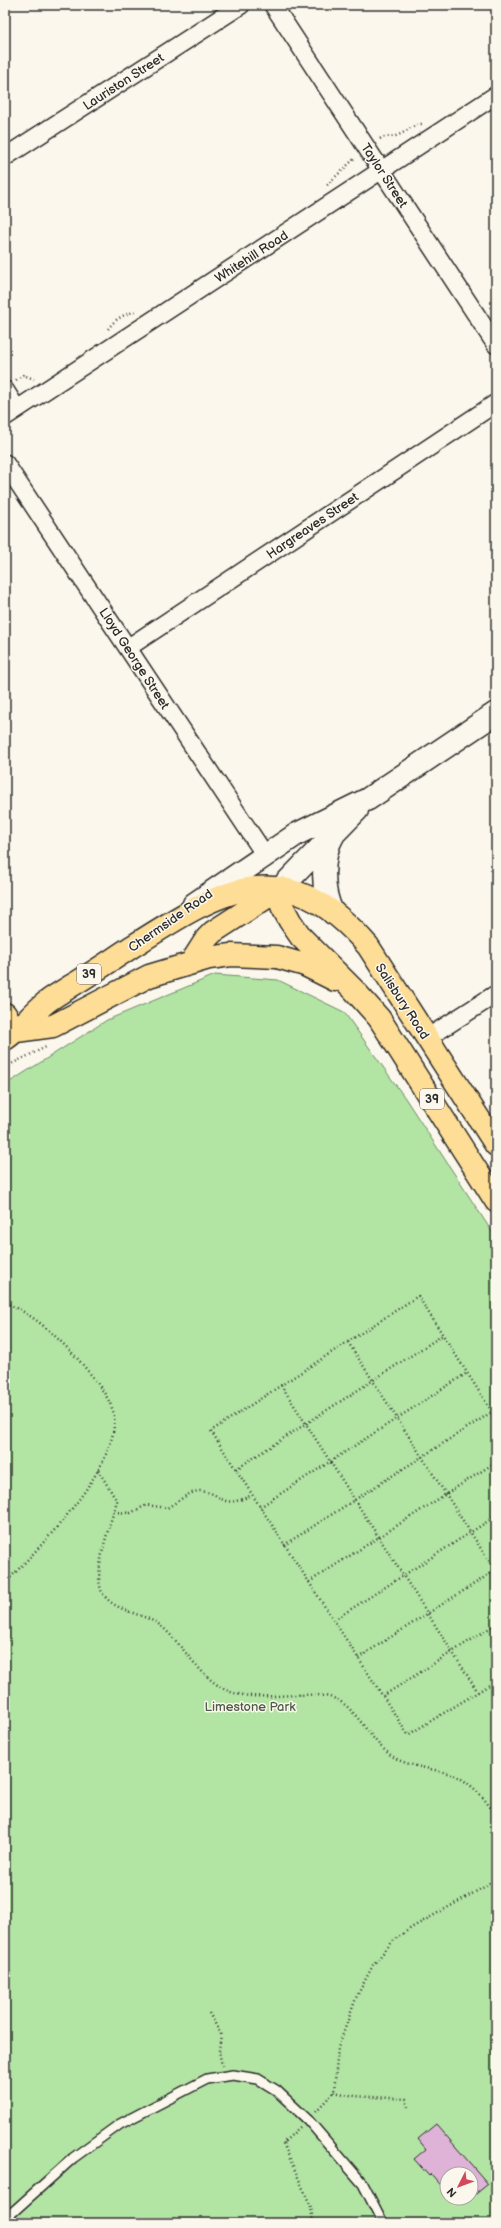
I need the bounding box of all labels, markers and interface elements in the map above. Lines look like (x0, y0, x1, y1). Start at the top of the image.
street label: Lauriston Street (80, 50, 167, 114)
street label: Taylor Street (357, 140, 411, 211)
street label: Whitehill Road (212, 227, 291, 286)
street label: Hargreaves Street (264, 489, 362, 563)
street label: Lloyd George Street (95, 605, 173, 712)
street label: Chermside Road (125, 886, 216, 956)
street label: Salisbury Road (372, 961, 433, 1043)
road number: 39 (77, 964, 101, 984)
road number: 39 (420, 1089, 444, 1109)
park label: Limestone Park (204, 1699, 296, 1715)
north arrow (439, 2166, 479, 2206)
text: N (444, 2185, 460, 2200)

